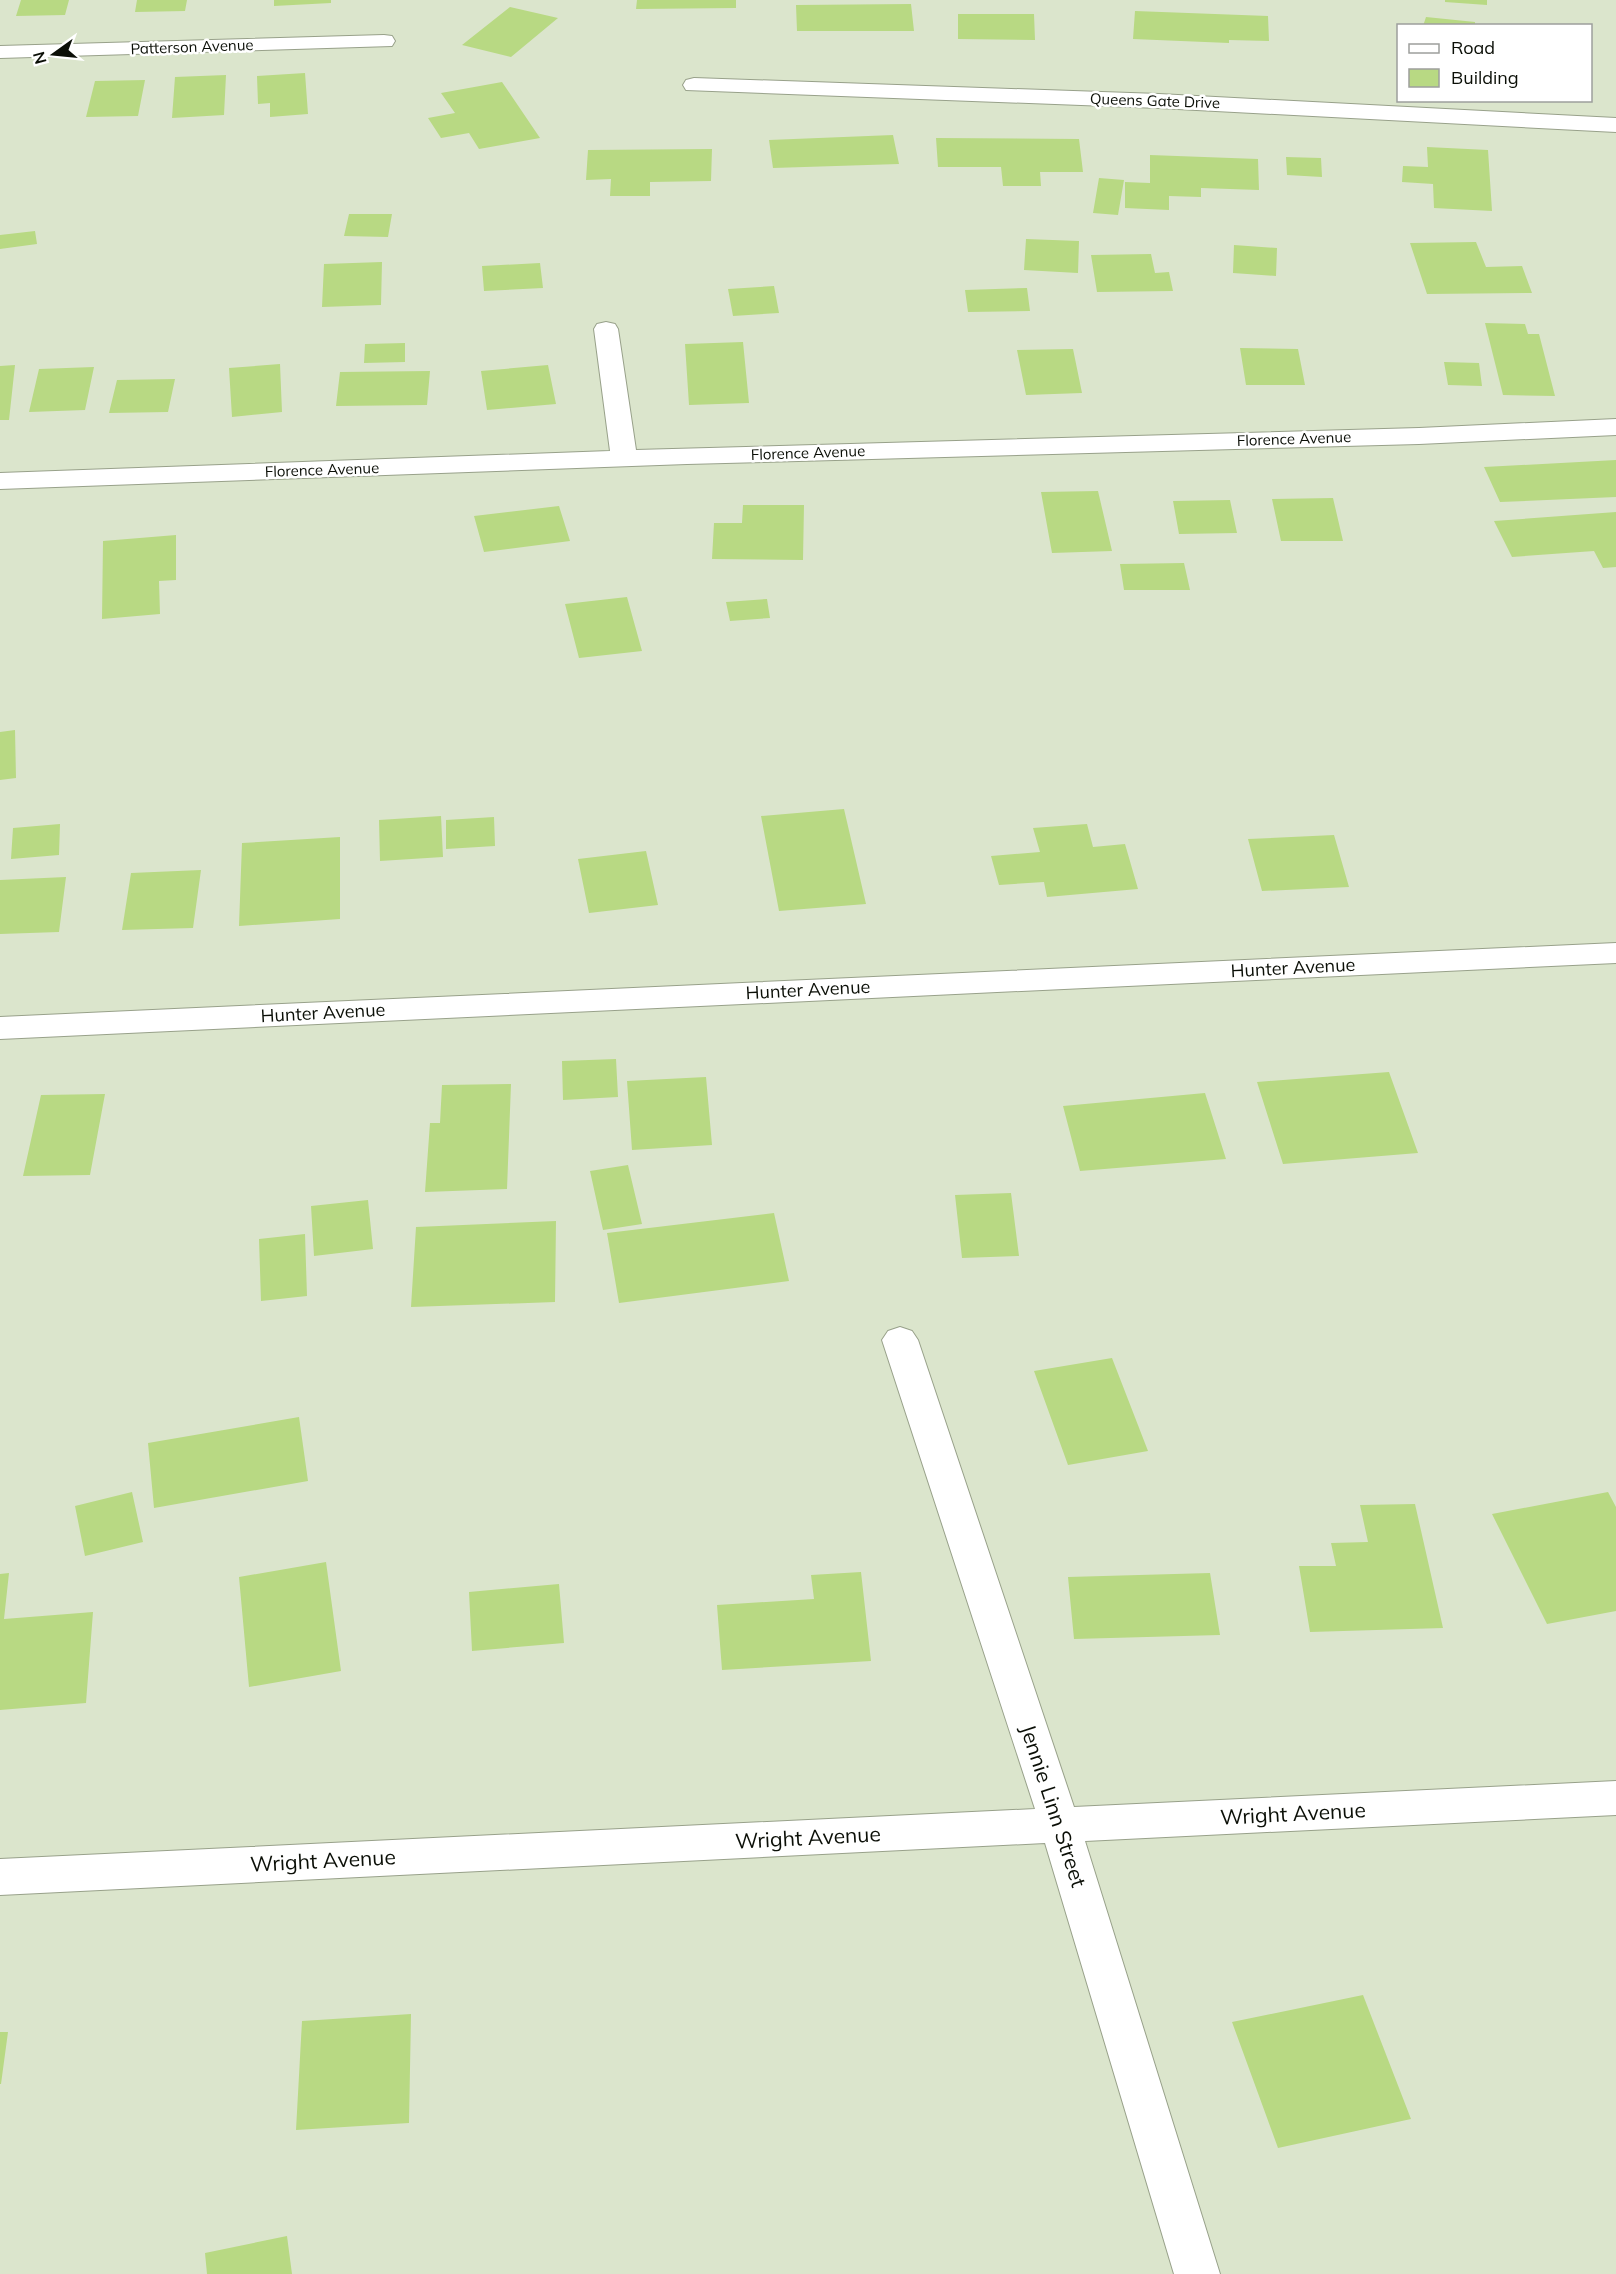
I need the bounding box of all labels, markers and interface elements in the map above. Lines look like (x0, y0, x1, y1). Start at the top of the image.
north arrow (24, 24, 84, 84)
legend (1397, 24, 1592, 102)
street label: Patterson Avenue (130, 35, 254, 58)
text: Road (1451, 36, 1495, 59)
text: N (28, 49, 51, 66)
text: Building (1451, 66, 1519, 89)
street label: Queens Gate Drive (1090, 89, 1220, 112)
street label: Florence Avenue (1236, 427, 1352, 450)
street label: Florence Avenue (750, 441, 866, 464)
street label: Florence Avenue (264, 458, 380, 481)
street label: Hunter Avenue (1230, 953, 1356, 982)
street label: Hunter Avenue (745, 975, 871, 1004)
street label: Hunter Avenue (260, 998, 386, 1027)
street label: Jennie Linn Street (1015, 1721, 1092, 1890)
street label: Wright Avenue (1219, 1796, 1366, 1830)
street label: Wright Avenue (734, 1820, 881, 1854)
street label: Wright Avenue (249, 1843, 396, 1877)

